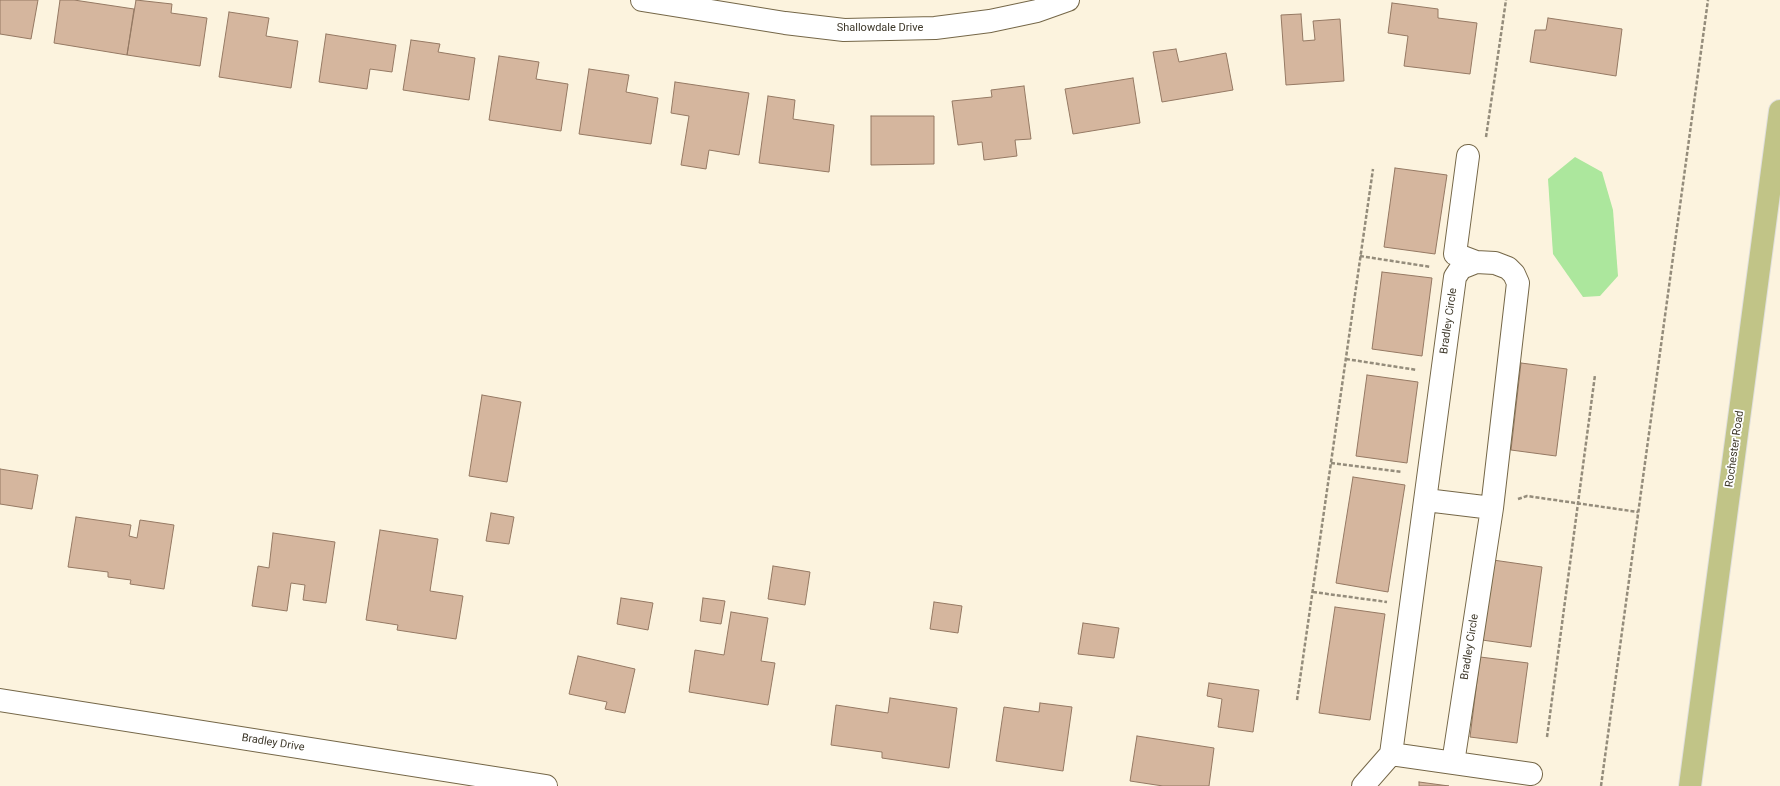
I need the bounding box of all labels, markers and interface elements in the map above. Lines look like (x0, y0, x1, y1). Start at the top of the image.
street label: Shallowdale Drive (837, 21, 923, 35)
street label: Bradley Circle (1438, 287, 1460, 355)
street label: Rochester Road (1723, 410, 1747, 488)
street label: Bradley Circle (1458, 613, 1482, 681)
street label: Bradley Drive (241, 732, 305, 754)

